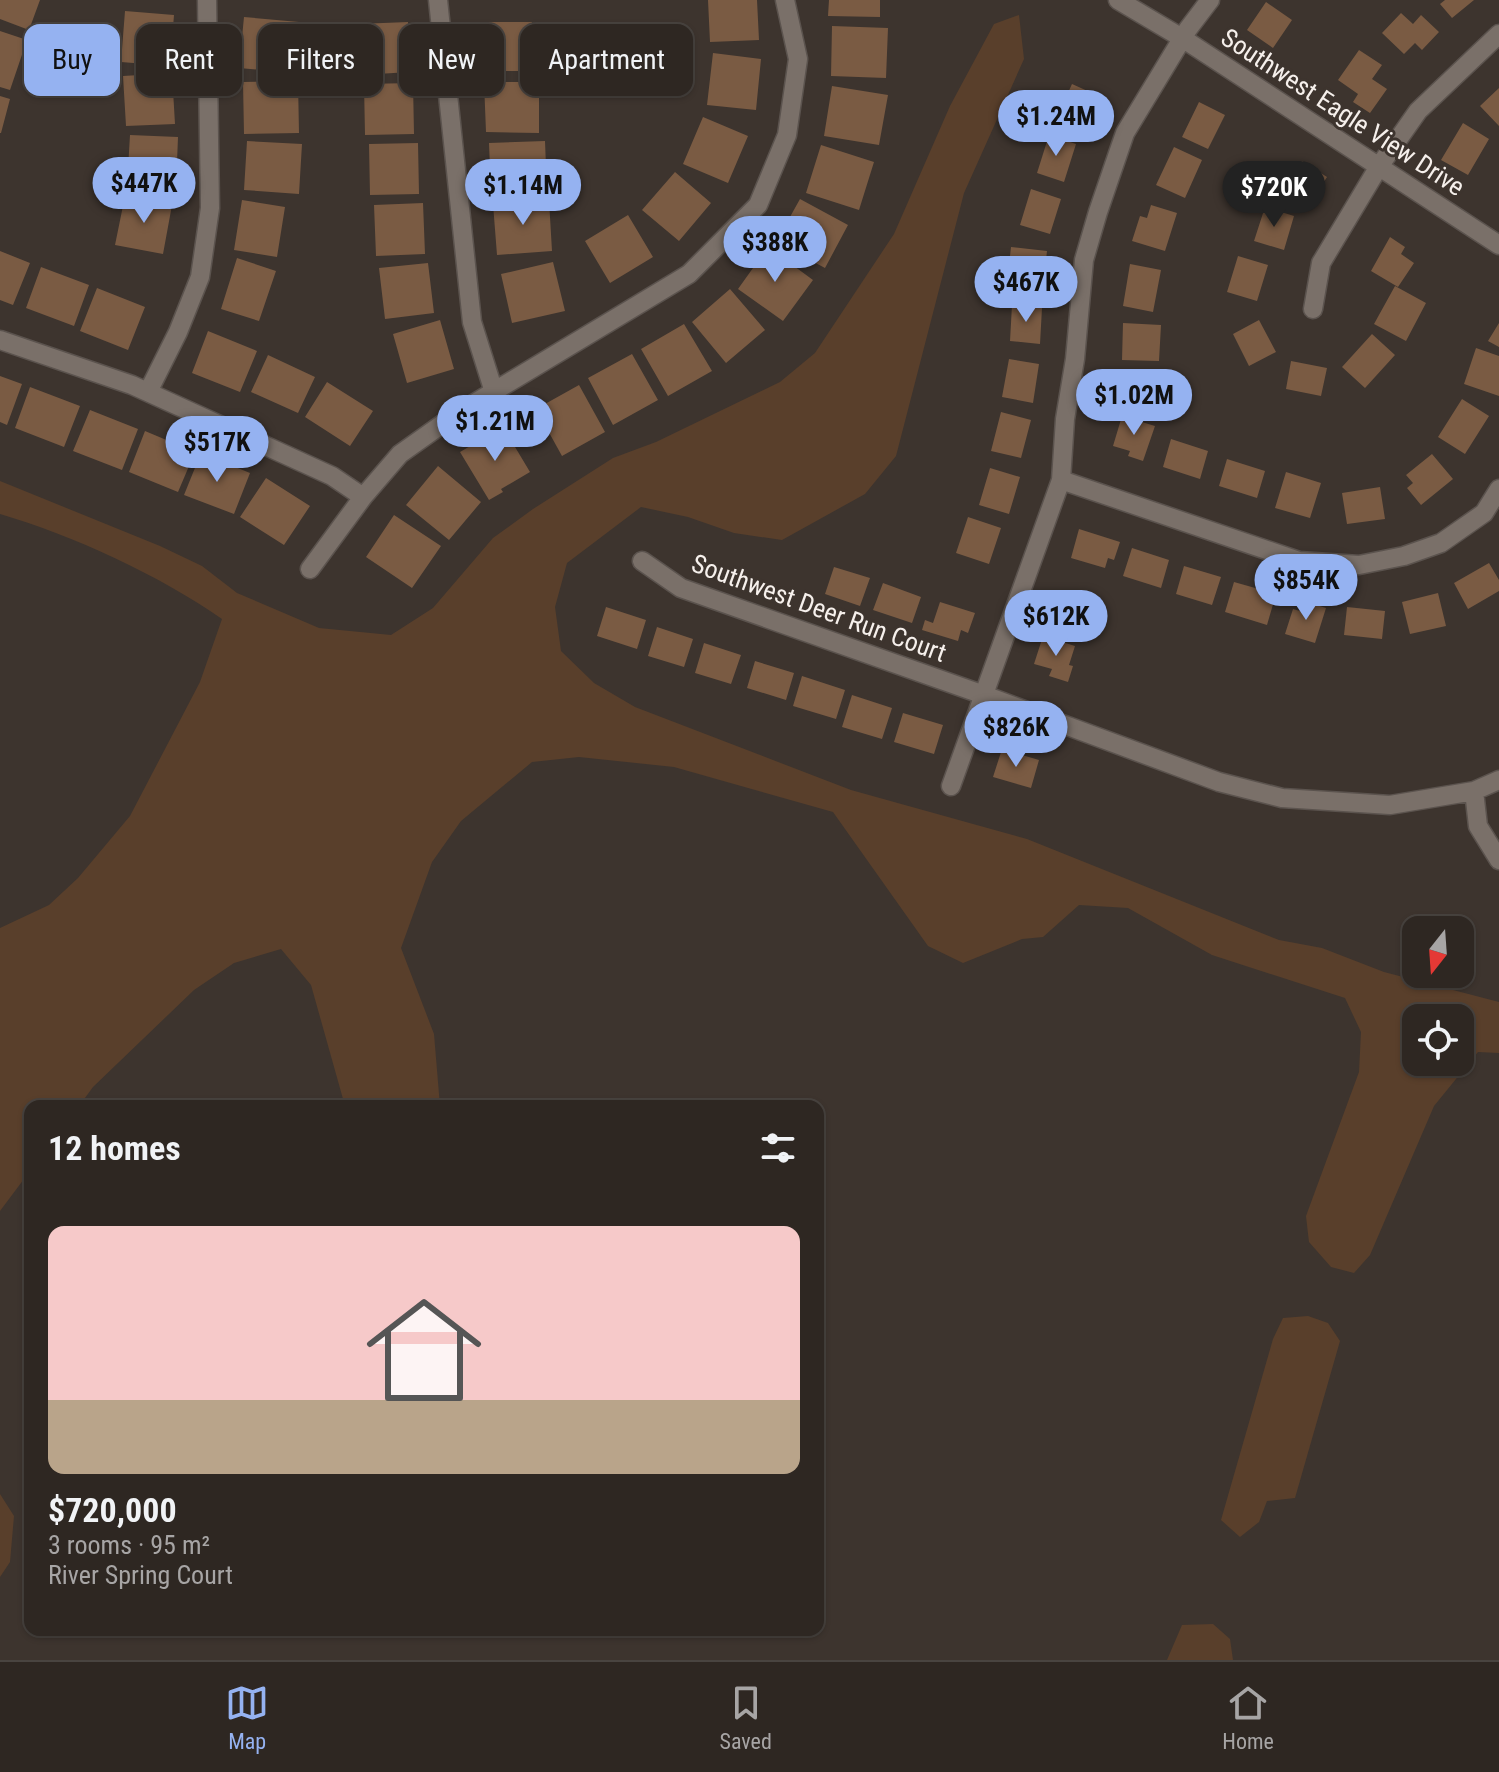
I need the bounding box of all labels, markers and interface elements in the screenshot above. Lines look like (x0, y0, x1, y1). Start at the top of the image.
street label: Southwest Eagle View Drive (1216, 22, 1470, 202)
chip: Buy (24, 24, 120, 96)
chip: Rent (136, 24, 242, 96)
chip: Filters (258, 24, 383, 96)
chip: New (399, 24, 504, 96)
chip: Apartment (520, 24, 693, 96)
pin: $1.24M (991, 90, 1121, 158)
text: $1.24M (1016, 101, 1096, 131)
pin: $447K (88, 157, 200, 225)
pin: $1.14M (458, 159, 588, 227)
pin: $720K (1218, 161, 1330, 229)
text: $447K (111, 168, 177, 198)
text: $1.14M (483, 170, 563, 200)
text: $720K (1241, 172, 1307, 202)
pin: $388K (719, 216, 831, 284)
text: $388K (742, 227, 808, 257)
pin: $467K (970, 256, 1082, 324)
text: $467K (993, 267, 1059, 297)
pin: $1.02M (1069, 369, 1199, 437)
text: $1.02M (1094, 380, 1174, 410)
pin: $1.21M (430, 395, 560, 463)
text: $1.21M (455, 406, 535, 436)
pin: $517K (161, 416, 273, 484)
text: $517K (184, 427, 250, 457)
street label: Southwest Deer Run Court (688, 548, 950, 668)
pin: $854K (1250, 554, 1362, 622)
text: $854K (1273, 565, 1339, 595)
pin: $612K (1000, 590, 1112, 658)
text: $612K (1023, 601, 1089, 631)
pin: $826K (960, 701, 1072, 769)
text: $826K (983, 712, 1049, 742)
north arrow (1402, 916, 1474, 988)
map controls (1402, 916, 1474, 1076)
button: locate (1402, 1004, 1474, 1076)
icon: filters (756, 1126, 800, 1170)
text: 12 homes (48, 1128, 181, 1168)
icon: home (352, 1278, 496, 1422)
text: $720,000 (48, 1490, 177, 1530)
text: 3 rooms · 95 m² (48, 1530, 210, 1560)
text: River Spring Court (48, 1560, 233, 1590)
tab: Map (225, 1681, 269, 1754)
tab: Saved (720, 1681, 772, 1754)
tab: Home (1222, 1681, 1274, 1754)

